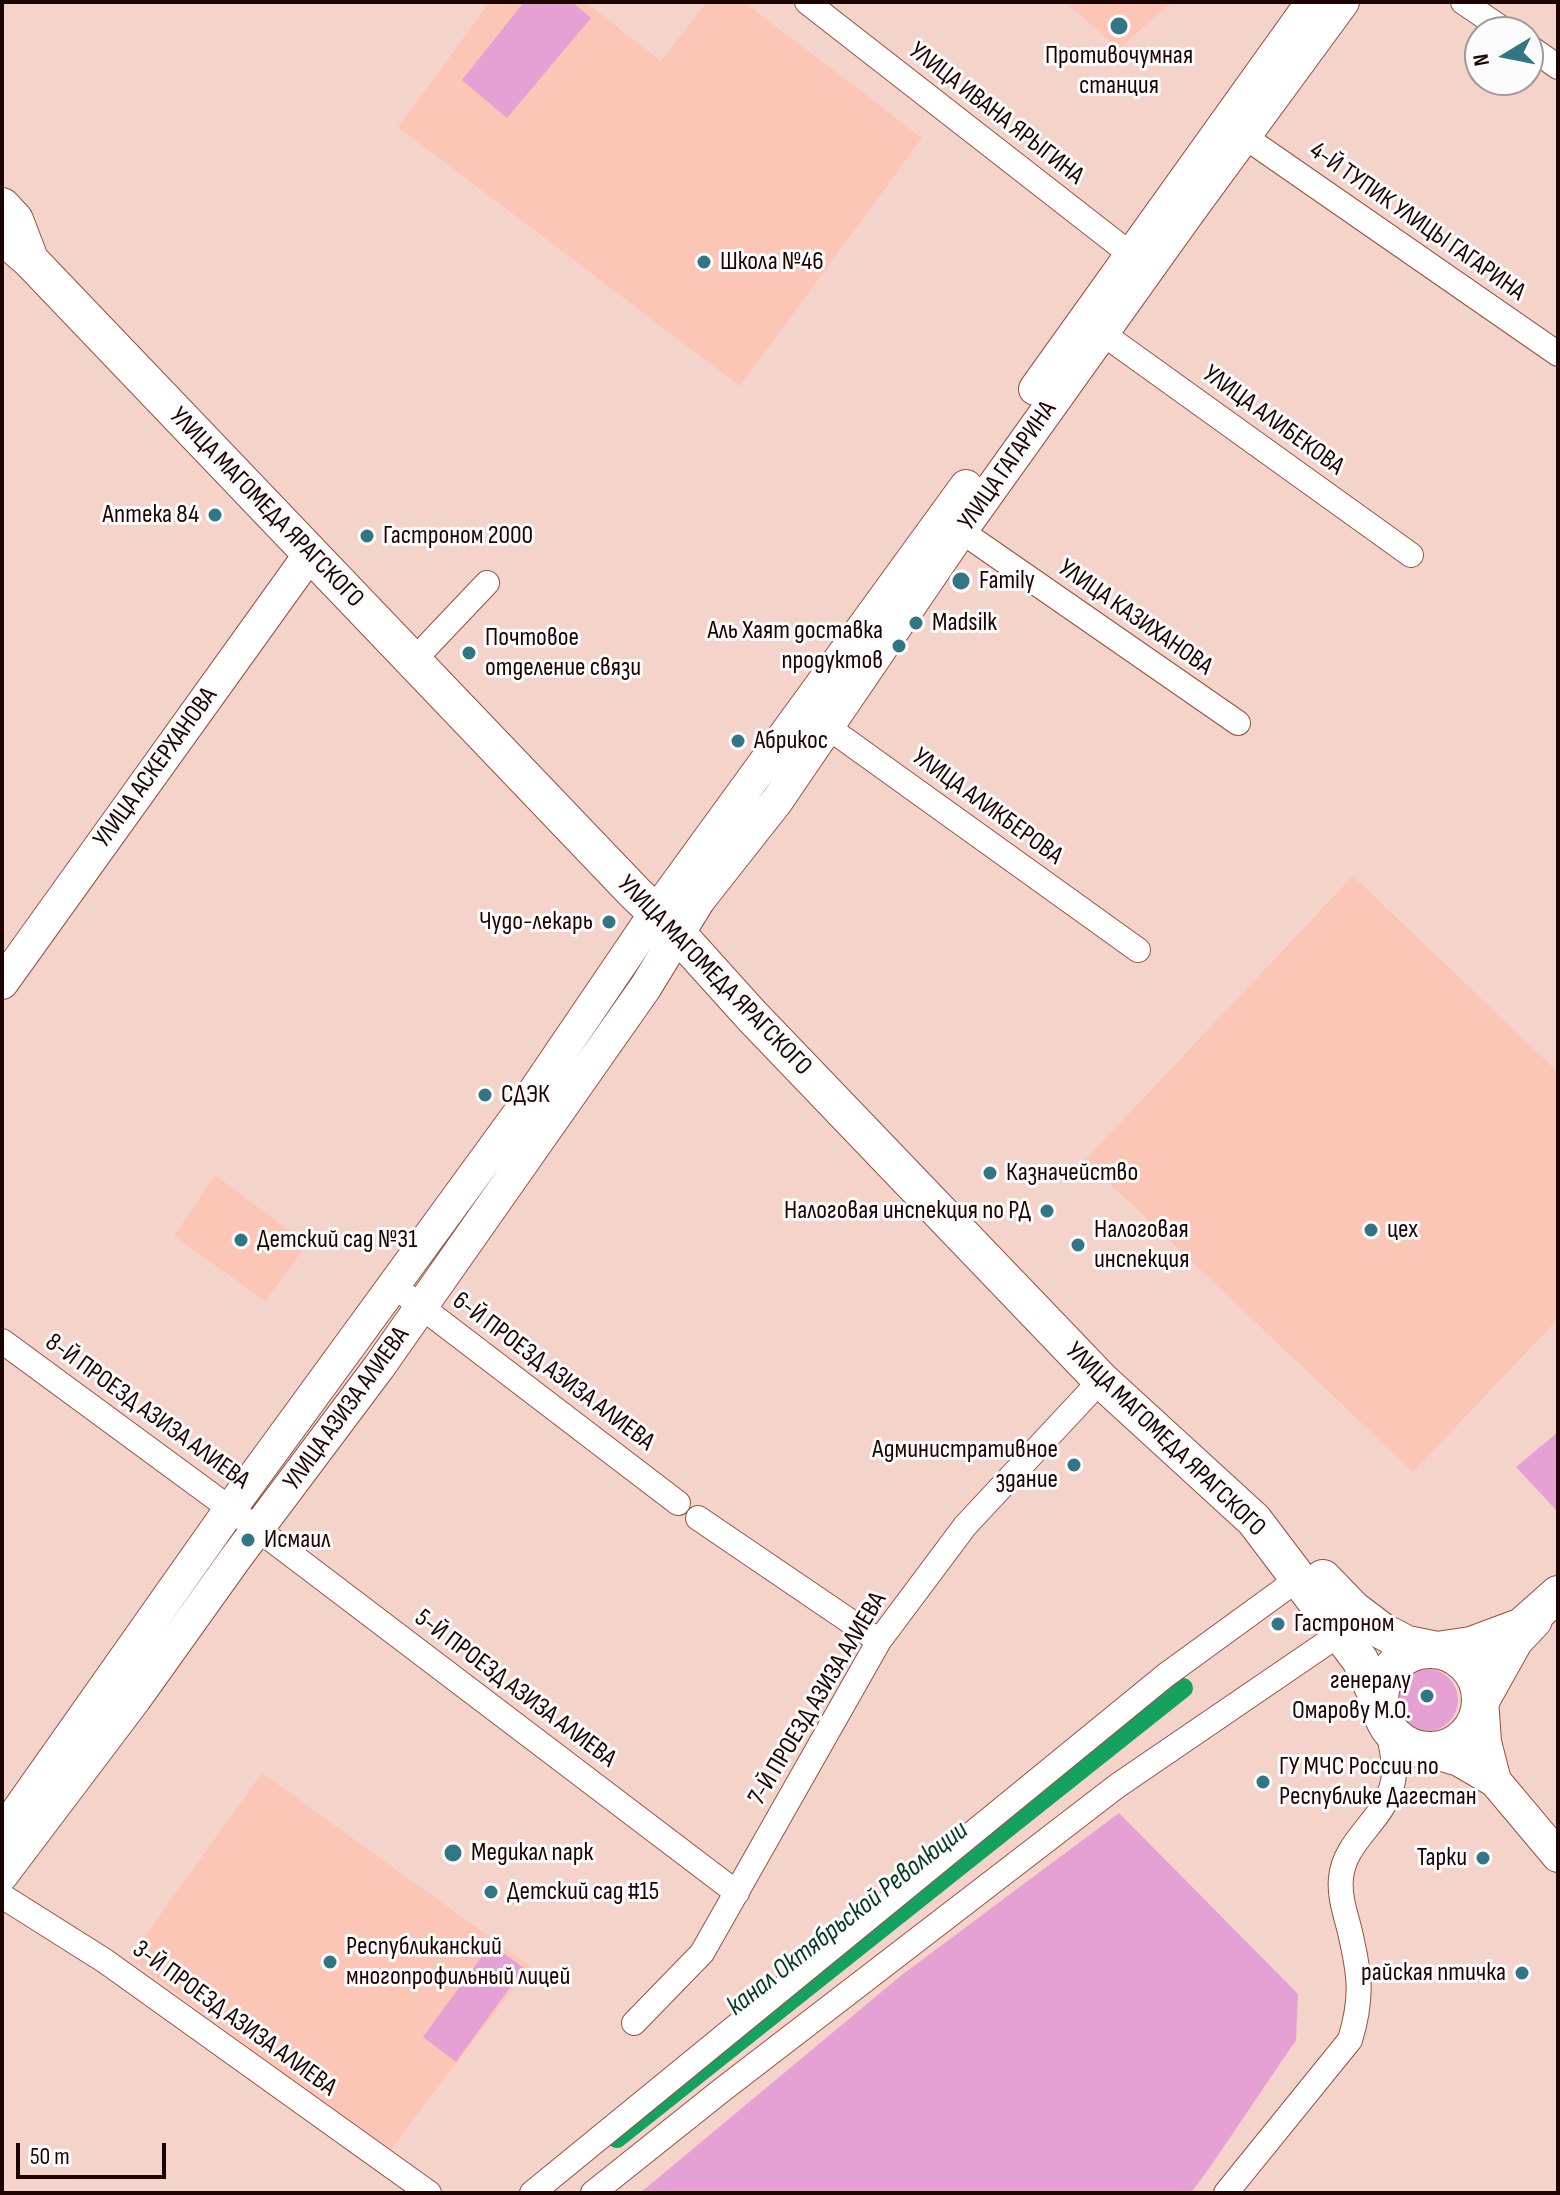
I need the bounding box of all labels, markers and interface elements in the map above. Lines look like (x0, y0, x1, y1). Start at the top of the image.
marker: Противочумная станция (1108, 15, 1130, 37)
north arrow (1464, 16, 1544, 96)
street label: УЛИЦА ИВАНА ЯРЫГИНА (902, 36, 1090, 192)
place label: Противочумная станция (1045, 40, 1193, 102)
text: N (1468, 52, 1496, 68)
street label: 4-Й ТУПИК УЛИЦЫ ГАГАРИНА (1303, 136, 1531, 308)
place label: Школа №46 (720, 246, 824, 278)
marker: Школа №46 (695, 253, 713, 271)
street label: УЛИЦА АЛИБЕКОВА (1196, 359, 1350, 483)
street label: УЛИЦА ГАГАРИНА (952, 396, 1064, 536)
street label: УЛИЦА МАГОМЕДА ЯРАГСКОГО (162, 401, 370, 615)
place label: Аптека 84 (102, 499, 199, 531)
marker: Аптека 84 (206, 506, 224, 524)
place label: Гастроном 2000 (383, 520, 533, 552)
marker: Гастроном 2000 (358, 527, 376, 545)
street label: УЛИЦА КАЗИХАНОВА (1052, 553, 1218, 683)
place label: Family (979, 565, 1035, 597)
marker: Family (950, 570, 972, 592)
place label: Madsilk (932, 607, 997, 639)
marker: Madsilk (907, 614, 925, 632)
place label: Аль Хаят доставка продуктов (707, 615, 883, 676)
place label: Почтовое отделение связи (485, 622, 641, 684)
marker: Аль Хаят доставка продуктов (890, 637, 908, 655)
marker: Почтовое отделение связи (460, 644, 478, 662)
street label: УЛИЦА АСКЕРХАНОВА (87, 682, 225, 854)
place label: Абрикос (754, 725, 828, 757)
marker: Абрикос (729, 732, 747, 750)
street label: УЛИЦА АЛИКБЕРОВА (906, 742, 1068, 872)
street label: УЛИЦА МАГОМЕДА ЯРАГСКОГО (610, 869, 818, 1083)
place label: Чудо-лекарь (479, 906, 593, 938)
marker: Чудо-лекарь (600, 913, 618, 931)
place label: СДЭК (501, 1079, 550, 1111)
marker: СДЭК (476, 1086, 494, 1104)
place label: Казначейство (1006, 1157, 1138, 1189)
marker: Казначейство (981, 1164, 999, 1182)
place label: Налоговая инспекция по РД (784, 1195, 1031, 1227)
marker: Налоговая инспекция по РД (1038, 1202, 1056, 1220)
place label: Налоговая инспекция (1094, 1214, 1189, 1276)
place label: цех (1387, 1214, 1418, 1246)
marker: цех (1362, 1221, 1380, 1239)
place label: Детский сад №31 (257, 1224, 417, 1256)
marker: Детский сад №31 (232, 1231, 250, 1249)
marker: Налоговая инспекция (1069, 1236, 1087, 1254)
street label: 6-Й ПРОЕЗД АЗИЗА АЛИЕВА (446, 1286, 660, 1458)
street label: УЛИЦА АЗИЗА АЛИЕВА (277, 1321, 417, 1497)
street label: 8-Й ПРОЕЗД АЗИЗА АЛИЕВА (39, 1327, 255, 1497)
street label: УЛИЦА МАГОМЕДА ЯРАГСКОГО (1058, 1336, 1272, 1544)
place label: Административное здание (872, 1434, 1058, 1496)
marker: Административное здание (1065, 1456, 1083, 1474)
place label: Исмаил (264, 1524, 330, 1556)
marker: Исмаил (239, 1531, 257, 1549)
street label: 7-Й ПРОЕЗД АЗИЗА АЛИЕВА (742, 1587, 894, 1811)
street label: 5-Й ПРОЕЗД АЗИЗА АЛИЕВА (408, 1603, 622, 1775)
place label: Гастроном (1294, 1608, 1395, 1640)
marker: Гастроном (1269, 1615, 1287, 1633)
place label: генералу Омарову М.О. (1292, 1665, 1411, 1726)
marker: генералу Омарову М.О. (1418, 1687, 1436, 1705)
place label: ГУ МЧС России по Республике Дагестан (1279, 1751, 1477, 1812)
marker: ГУ МЧС России по Республике Дагестан (1254, 1773, 1272, 1791)
water label: канал Октябрьской Революции (721, 1814, 975, 2024)
place label: Медикал парк (471, 1837, 593, 1869)
marker: Медикал парк (442, 1842, 464, 1864)
place label: Тарки (1417, 1842, 1467, 1874)
marker: Тарки (1474, 1849, 1492, 1867)
place label: Детский сад #15 (507, 1876, 659, 1908)
marker: Детский сад #15 (482, 1883, 500, 1901)
place label: Республиканский многопрофильный лицей (346, 1931, 570, 1992)
street label: 3-Й ПРОЕЗД АЗИЗА АЛИЕВА (126, 1934, 342, 2104)
marker: Республиканский многопрофильный лицей (321, 1953, 339, 1971)
place label: райская птичка (1361, 1957, 1506, 1989)
marker: райская птичка (1513, 1964, 1531, 1982)
scale bar (20, 2127, 170, 2177)
text: 50 m (30, 2142, 70, 2171)

